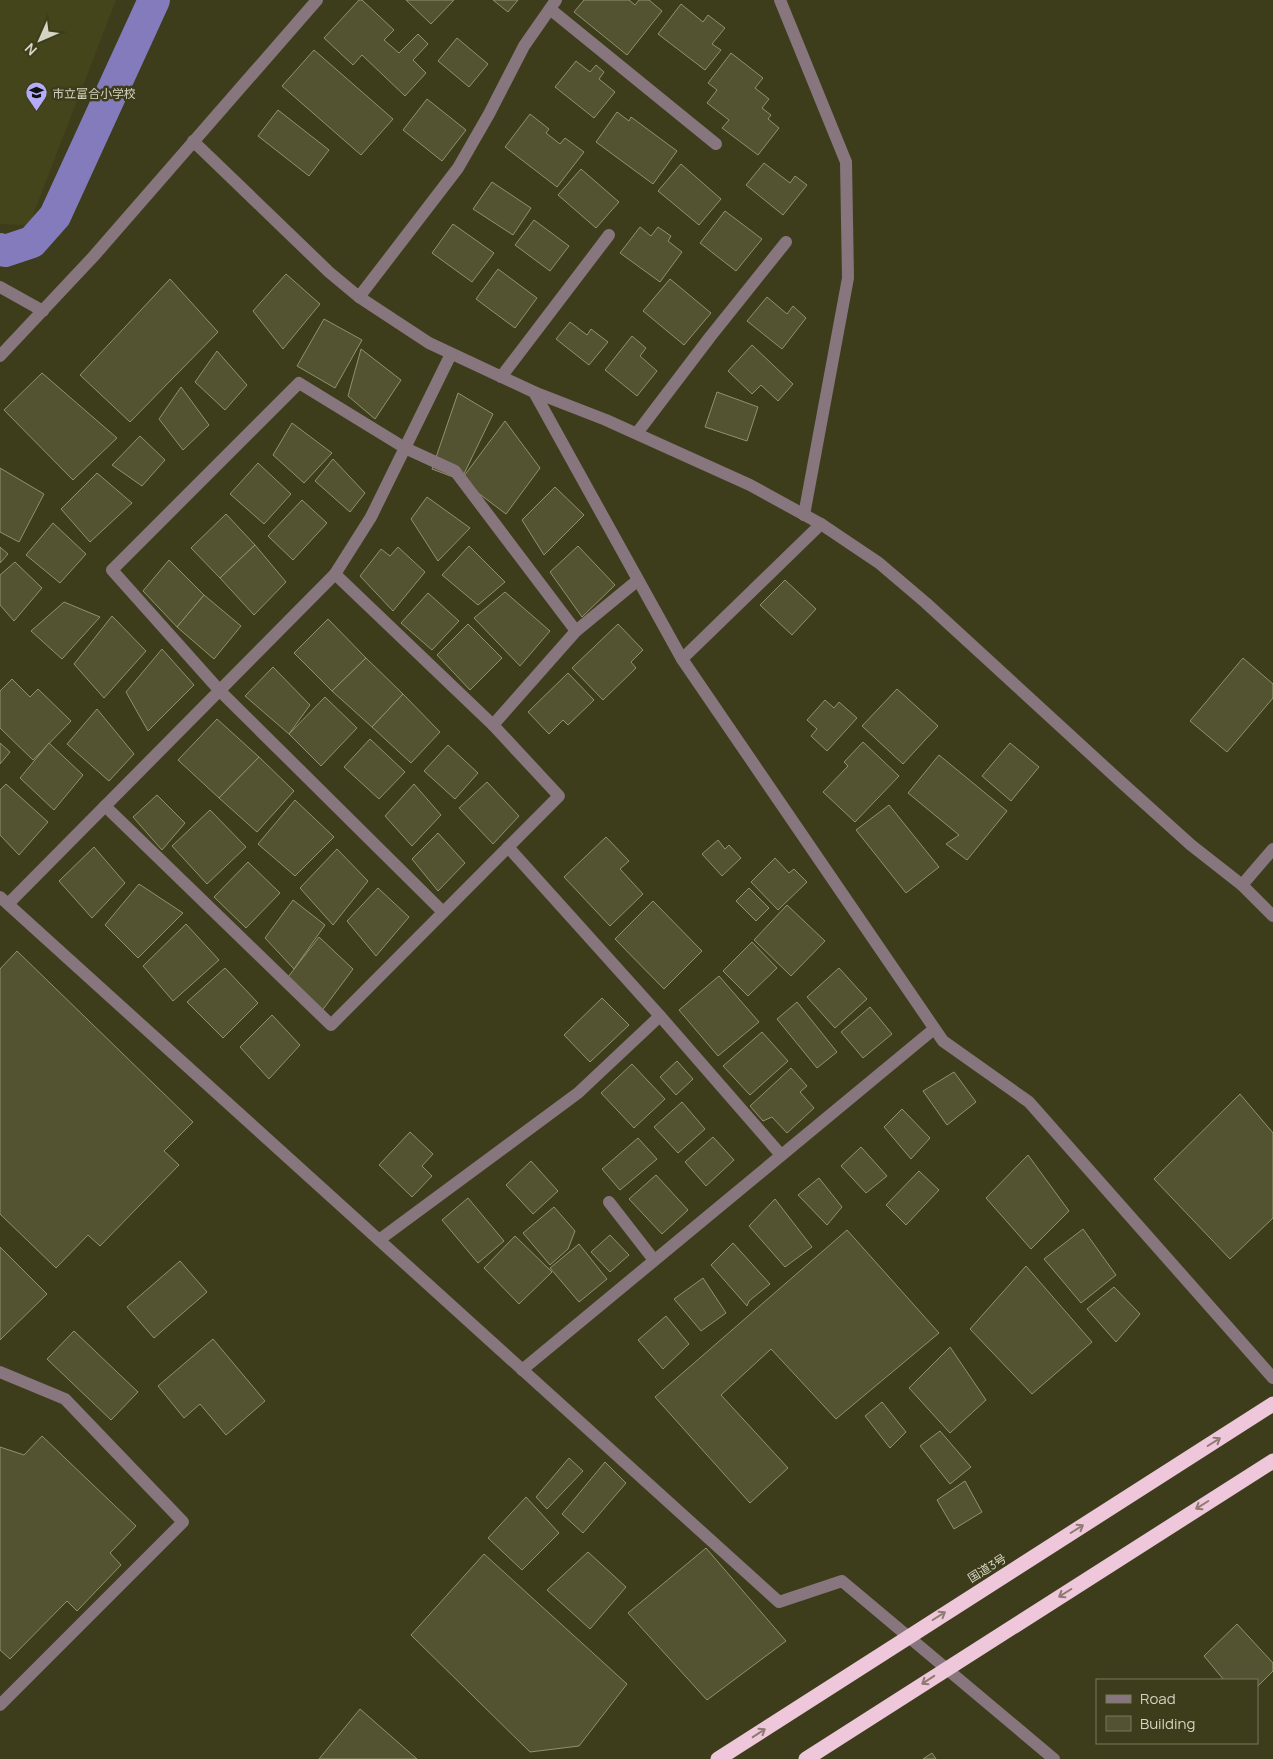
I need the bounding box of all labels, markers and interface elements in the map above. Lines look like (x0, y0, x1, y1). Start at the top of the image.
north arrow (15, 15, 65, 65)
text: N (20, 39, 41, 60)
school or university icon: 市立富合小学校 (24, 81, 48, 112)
place label: 市立富合小学校 (52, 85, 136, 102)
one-way arrow (1206, 1437, 1220, 1447)
one-way arrow (1196, 1501, 1210, 1511)
one-way arrow (1069, 1524, 1083, 1534)
street label: 国道3号 (964, 1549, 1010, 1587)
one-way arrow (1059, 1588, 1073, 1598)
one-way arrow (932, 1611, 946, 1621)
one-way arrow (922, 1676, 936, 1686)
legend (1096, 1679, 1258, 1744)
text: Road (1140, 1688, 1176, 1709)
text: Building (1140, 1713, 1195, 1734)
one-way arrow (751, 1727, 765, 1737)

